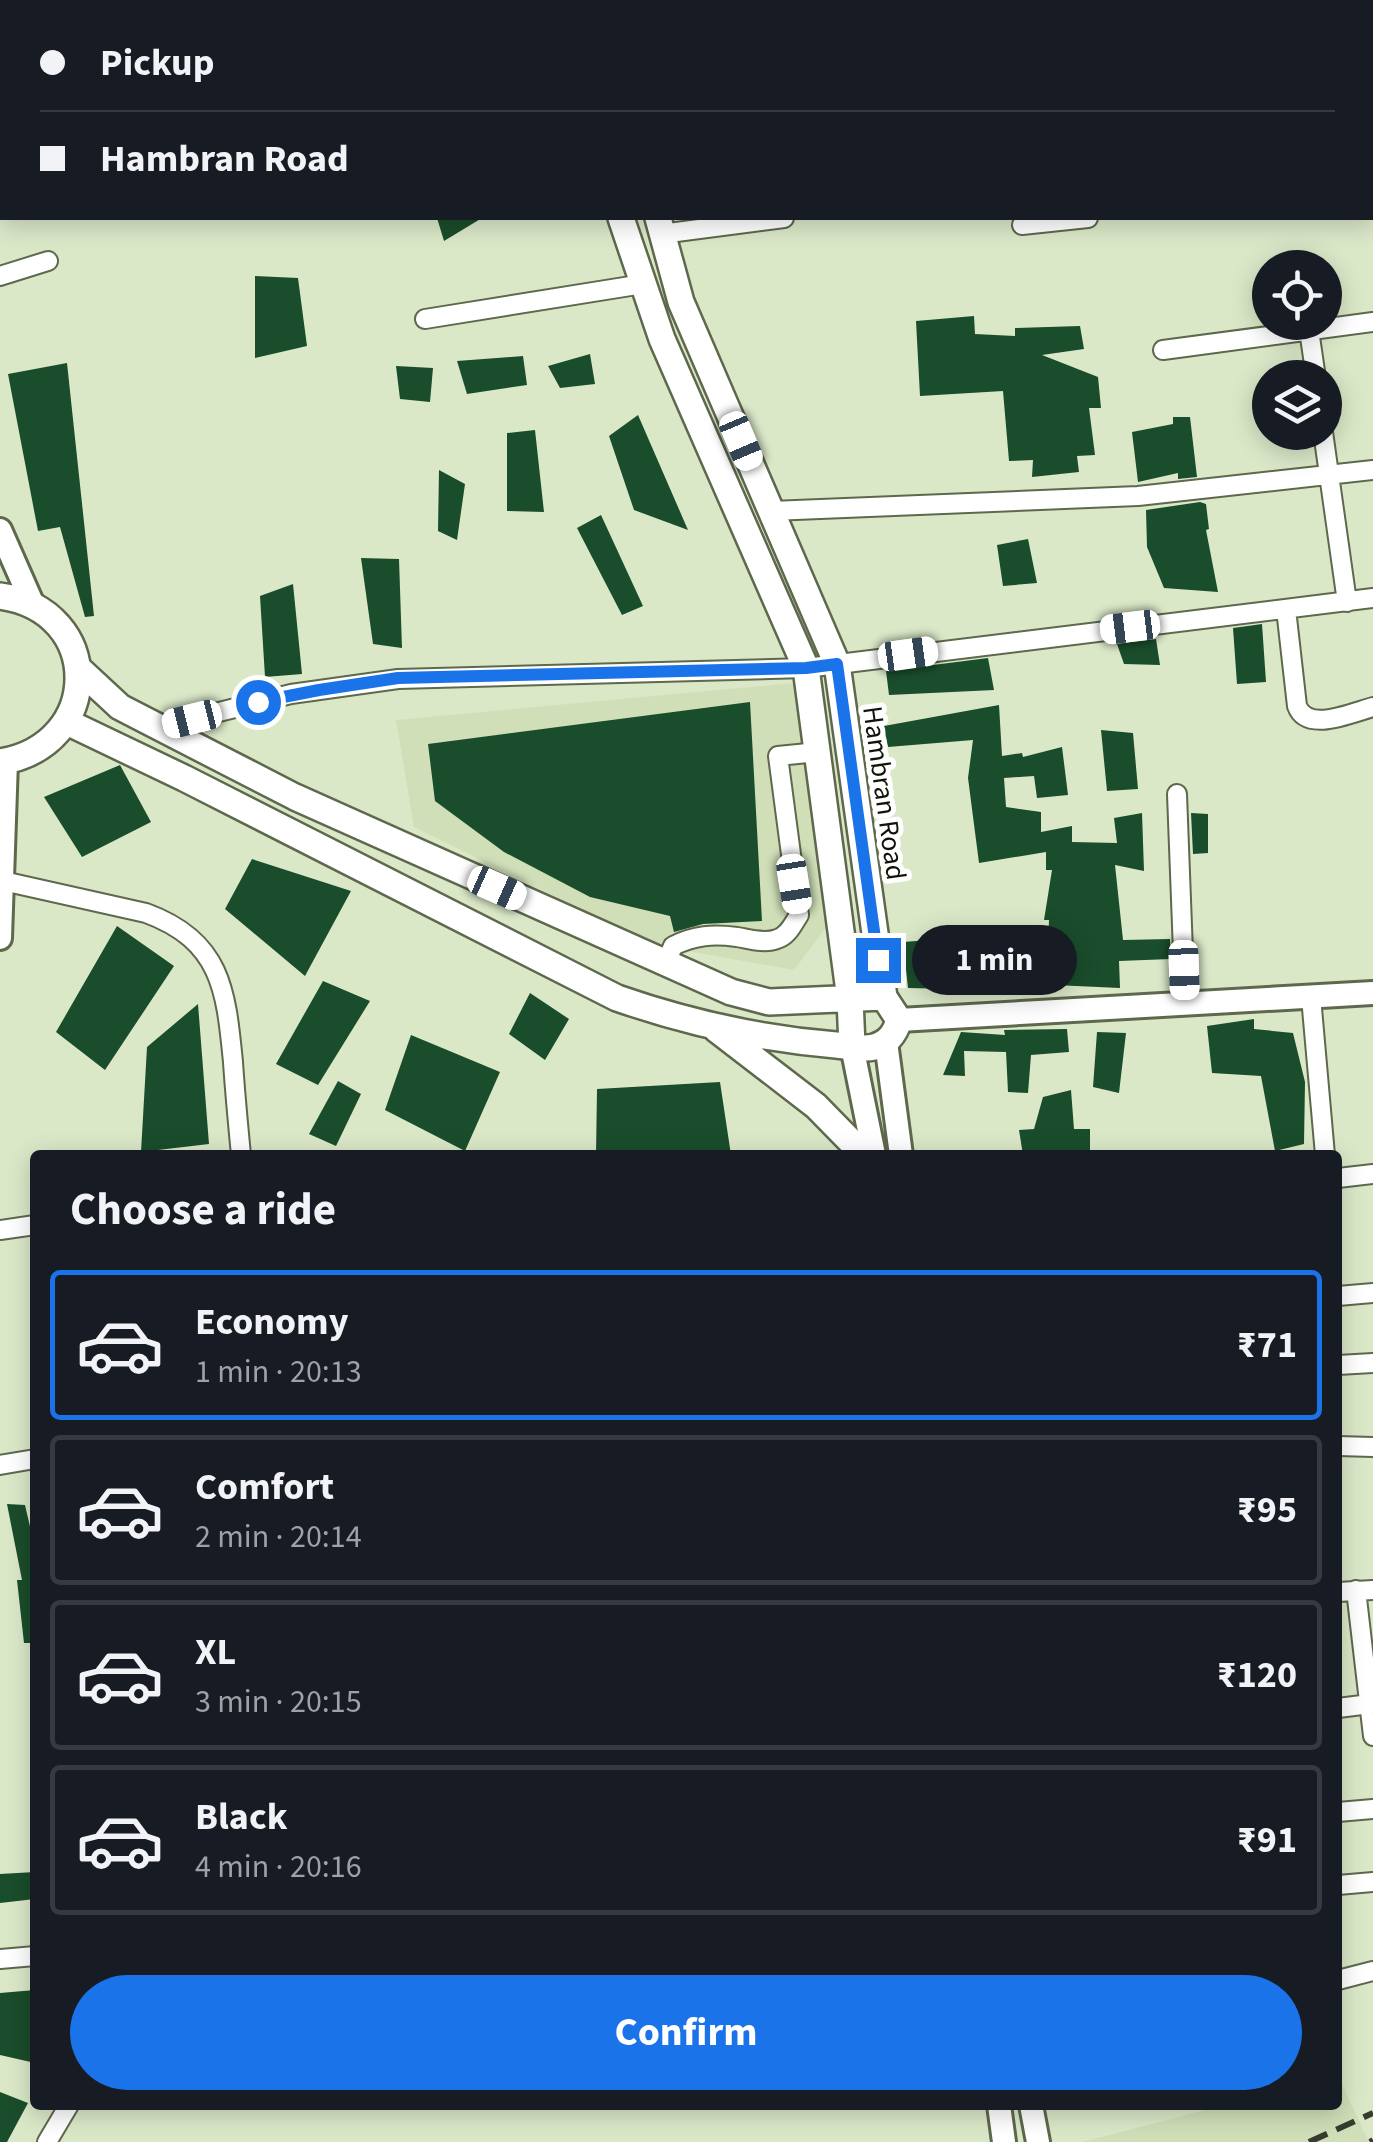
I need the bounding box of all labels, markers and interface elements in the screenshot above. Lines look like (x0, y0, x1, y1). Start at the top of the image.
text: Pickup (100, 36, 214, 90)
text: Hambran Road (100, 132, 349, 186)
map controls (1252, 250, 1342, 450)
button: locate (1252, 250, 1342, 340)
button: layers (1252, 360, 1342, 450)
car (715, 408, 767, 474)
car (1098, 608, 1162, 646)
car (876, 635, 940, 673)
route start (236, 680, 281, 725)
car (159, 697, 225, 741)
street label: Hambran Road (852, 704, 916, 883)
car (774, 852, 814, 916)
car (463, 862, 531, 914)
callout: 1 min (913, 925, 1078, 995)
text: 1 min (956, 937, 1033, 983)
route end (856, 938, 901, 983)
car (1168, 939, 1200, 1001)
text: Choose a ride (70, 1178, 336, 1242)
text: Economy (195, 1295, 348, 1349)
icon: car (75, 1300, 165, 1390)
text: ₹71 (1237, 1318, 1297, 1372)
text: 1 min · 20:13 (195, 1349, 362, 1395)
text: Comfort (195, 1460, 334, 1514)
icon: car (75, 1465, 165, 1555)
text: ₹95 (1237, 1483, 1297, 1537)
text: 2 min · 20:14 (195, 1514, 362, 1560)
text: XL (195, 1625, 236, 1679)
icon: car (75, 1630, 165, 1720)
text: ₹120 (1217, 1648, 1297, 1702)
text: 3 min · 20:15 (195, 1679, 362, 1725)
text: Black (195, 1790, 288, 1844)
icon: car (75, 1795, 165, 1885)
text: ₹91 (1237, 1813, 1297, 1867)
text: 4 min · 20:16 (195, 1844, 362, 1890)
button: Confirm (70, 1975, 1302, 2090)

